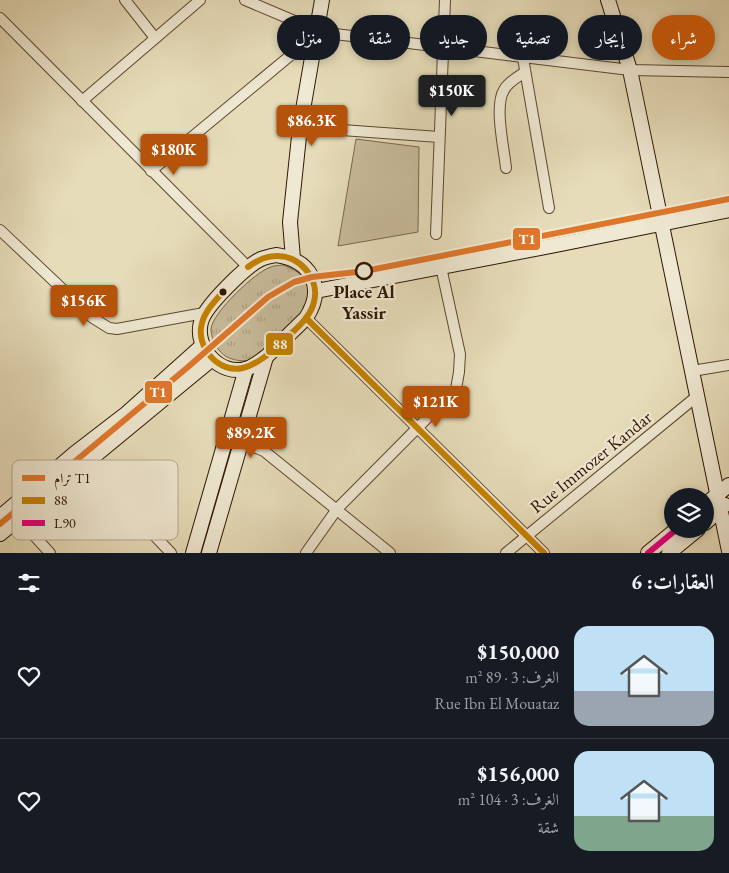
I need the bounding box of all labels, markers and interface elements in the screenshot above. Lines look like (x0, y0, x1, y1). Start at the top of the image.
chip: منزل (277, 15, 340, 60)
chip: شقة (350, 15, 410, 60)
chip: جديد (420, 15, 487, 60)
chip: تصفية (497, 15, 568, 60)
chip: إيجار (578, 15, 642, 60)
chip: شراء (652, 15, 715, 60)
pin: $150K (417, 74, 487, 117)
text: $150K (430, 80, 474, 101)
pin: $86.3K (271, 104, 353, 147)
text: $86.3K (288, 110, 336, 131)
pin: $180K (139, 134, 209, 176)
text: $180K (152, 139, 196, 160)
line badge: T1 (512, 227, 541, 251)
text: T1 (518, 230, 536, 248)
marker: Place Al Yassir (355, 262, 373, 280)
place label: Place Al Yassir (333, 280, 395, 324)
pin: $156K (49, 284, 119, 327)
unlabelled marker (218, 287, 228, 297)
text: $156K (62, 290, 106, 311)
line badge: 88 (265, 332, 294, 356)
text: 88 (273, 335, 287, 353)
line badge: T1 (144, 380, 173, 404)
text: T1 (149, 383, 167, 401)
pin: $121K (401, 386, 471, 428)
text: $121K (414, 391, 458, 412)
street label: Rue Immozer Kandar (525, 405, 656, 518)
pin: $89.2K (210, 416, 292, 459)
text: $89.2K (227, 422, 275, 443)
legend (12, 460, 178, 540)
text: ترام T1 (54, 469, 91, 491)
map controls (664, 488, 714, 538)
button: layers (664, 488, 714, 538)
text: 88 (54, 491, 68, 509)
text: L90 (54, 514, 76, 532)
text: العقارات: 6 (631, 568, 714, 595)
icon: filters (15, 569, 43, 597)
text: $150,000 (477, 638, 559, 665)
icon: home (614, 646, 674, 706)
icon: heart (15, 662, 43, 690)
text: الغرف: 3 · 89 m² (465, 667, 559, 688)
text: Rue Ibn El Mouataz (434, 693, 559, 714)
text: $156,000 (477, 760, 559, 787)
icon: home (614, 771, 674, 831)
icon: heart (15, 787, 43, 815)
text: الغرف: 3 · 104 m² (458, 789, 559, 810)
text: شقة (538, 817, 559, 838)

